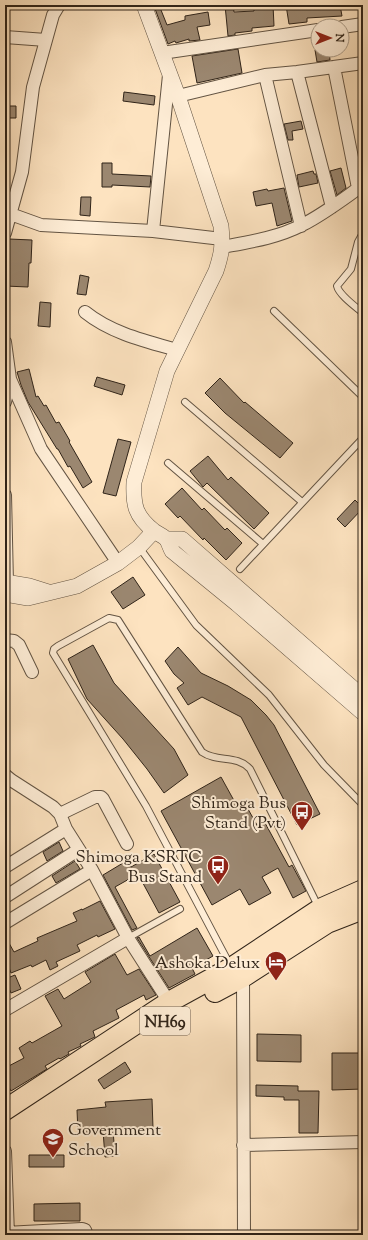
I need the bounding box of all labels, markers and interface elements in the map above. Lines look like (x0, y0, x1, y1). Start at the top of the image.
north arrow (310, 18, 350, 58)
text: N (331, 33, 347, 43)
place label: Shimoga Bus Stand (Pvt) (191, 792, 286, 836)
bus stop icon: Shimoga Bus Stand (Pvt) (289, 799, 315, 832)
place label: Shimoga KSRTC Bus Stand (76, 846, 202, 890)
bus stop icon: Shimoga KSRTC Bus Stand (205, 853, 231, 886)
hotel icon: Ashoka Delux (263, 949, 289, 982)
place label: Ashoka Delux (155, 952, 260, 976)
road number: NH69 (140, 1007, 190, 1035)
place label: Government School (68, 1119, 161, 1163)
school or university icon: Government School (40, 1126, 66, 1159)

